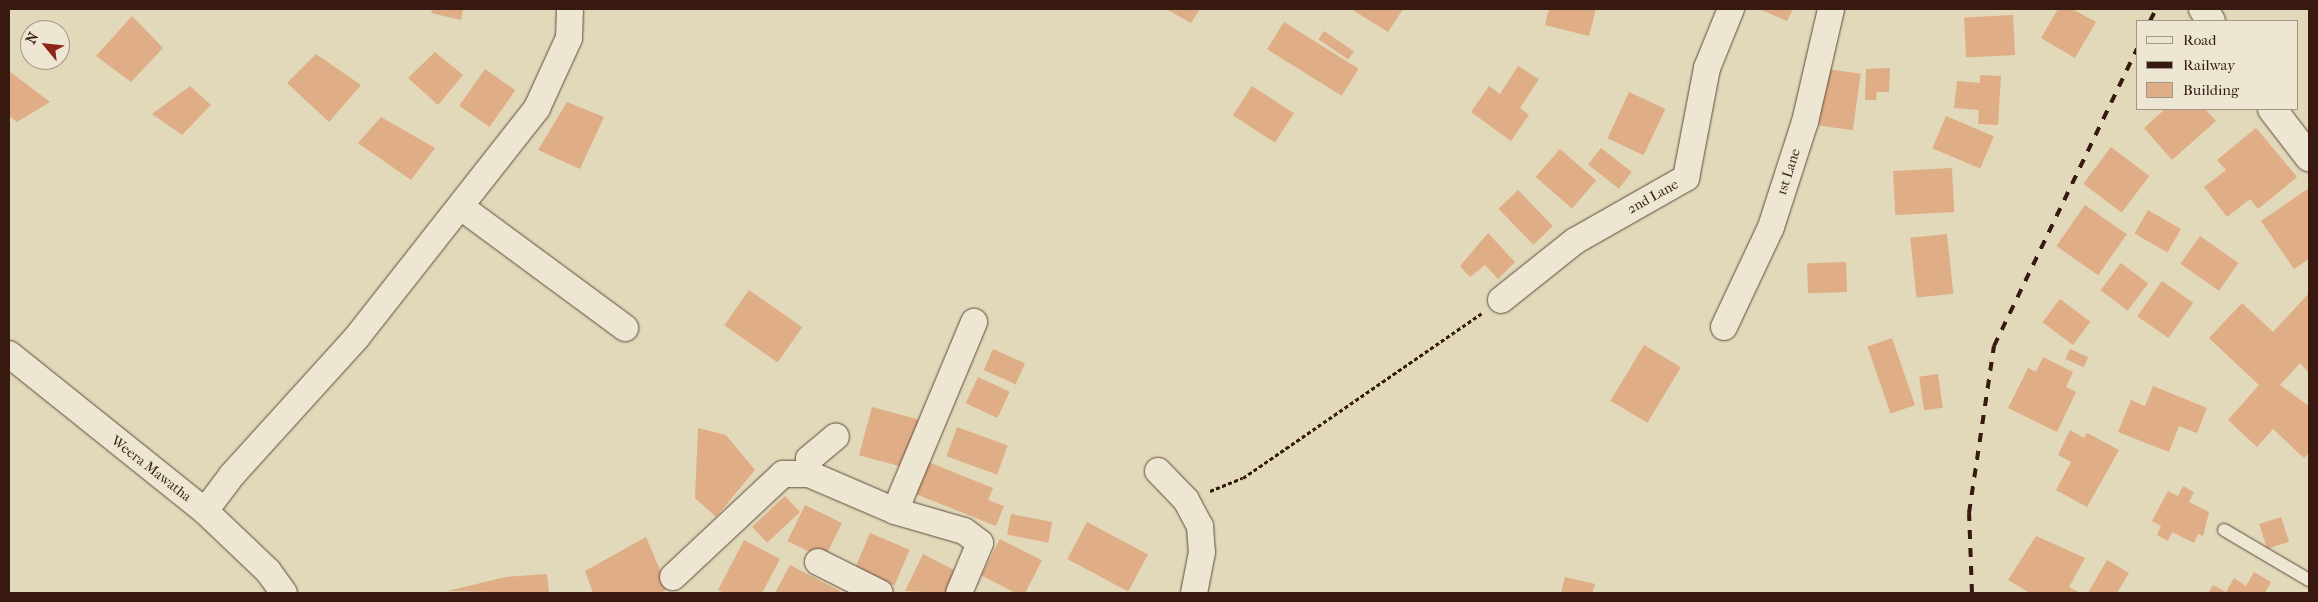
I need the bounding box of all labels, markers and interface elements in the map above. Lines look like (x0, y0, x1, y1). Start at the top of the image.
north arrow (20, 20, 70, 70)
legend (2136, 20, 2298, 110)
text: N (22, 30, 42, 47)
text: Road (2183, 31, 2216, 49)
text: Railway (2183, 56, 2235, 74)
text: Building (2183, 81, 2239, 99)
street label: 1st Lane (1774, 147, 1804, 197)
street label: 2nd Lane (1625, 176, 1681, 218)
street label: Weera Mawatha (108, 432, 194, 506)

